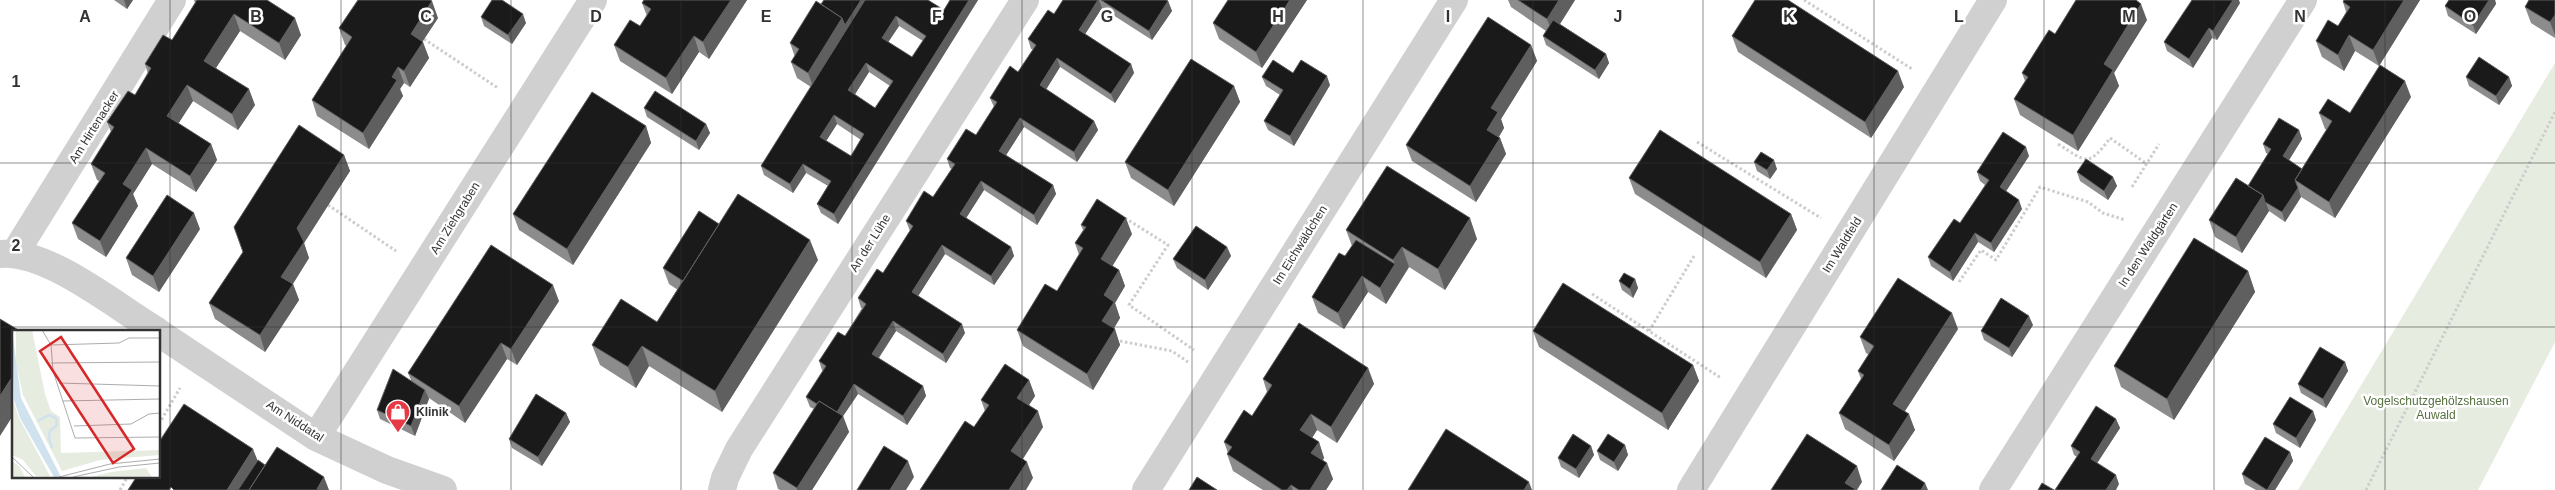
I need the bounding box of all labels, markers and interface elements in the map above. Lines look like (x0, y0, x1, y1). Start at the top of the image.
text: A (79, 8, 91, 25)
text: B (250, 8, 262, 25)
text: C (420, 8, 432, 25)
text: D (590, 8, 602, 25)
text: E (761, 8, 772, 25)
text: F (932, 8, 942, 25)
text: G (1101, 8, 1113, 25)
text: H (1272, 8, 1284, 25)
text: I (1446, 8, 1450, 25)
text: J (1614, 8, 1622, 25)
text: K (1783, 8, 1795, 25)
text: L (1954, 8, 1964, 25)
text: M (2122, 8, 2136, 25)
text: N (2294, 8, 2306, 25)
text: O (2464, 8, 2476, 25)
text: 1 (12, 73, 21, 90)
street label: Am Hirtenacker (66, 88, 122, 166)
street label: Am Ziehgraben (427, 180, 483, 256)
street label: In den Waldgärten (2116, 200, 2180, 290)
street label: Im Eichwäldchen (1270, 203, 1330, 287)
street label: An der Lühe (847, 211, 893, 274)
street label: Im Waldfeld (1819, 215, 1865, 275)
text: 2 (12, 237, 21, 254)
inset map (12, 330, 160, 478)
park label: Vogelschutzgehölzshausen Auwald (2363, 394, 2509, 422)
street label: Am Niddatal (264, 397, 326, 445)
shop icon: Klinik (385, 399, 411, 433)
place label: Klinik (416, 405, 449, 419)

